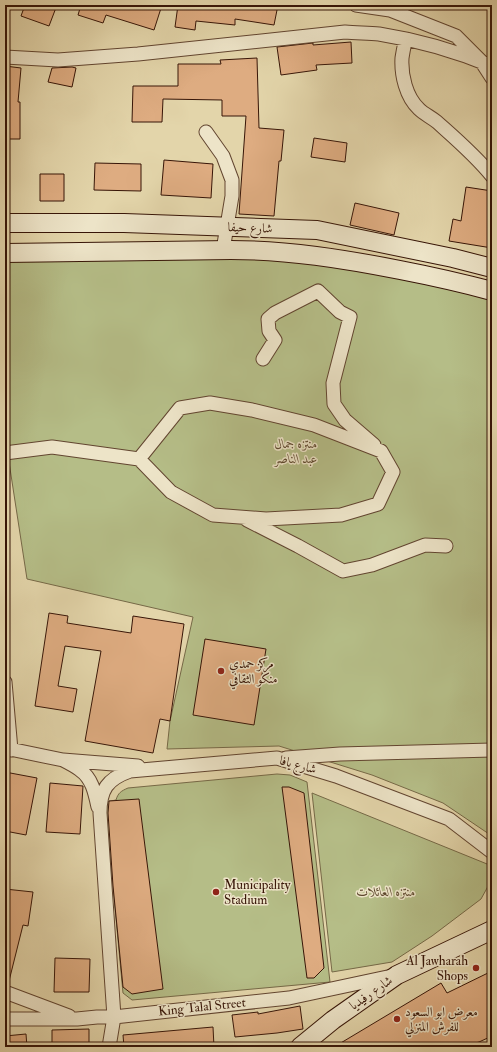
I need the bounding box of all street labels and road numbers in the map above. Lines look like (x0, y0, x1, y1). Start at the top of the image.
street label: شارع حيفا (227, 219, 273, 240)
street label: شارع يافا (277, 752, 318, 780)
street label: شارع رفيديا (346, 972, 397, 1016)
street label: King Talal Street (157, 994, 247, 1020)

